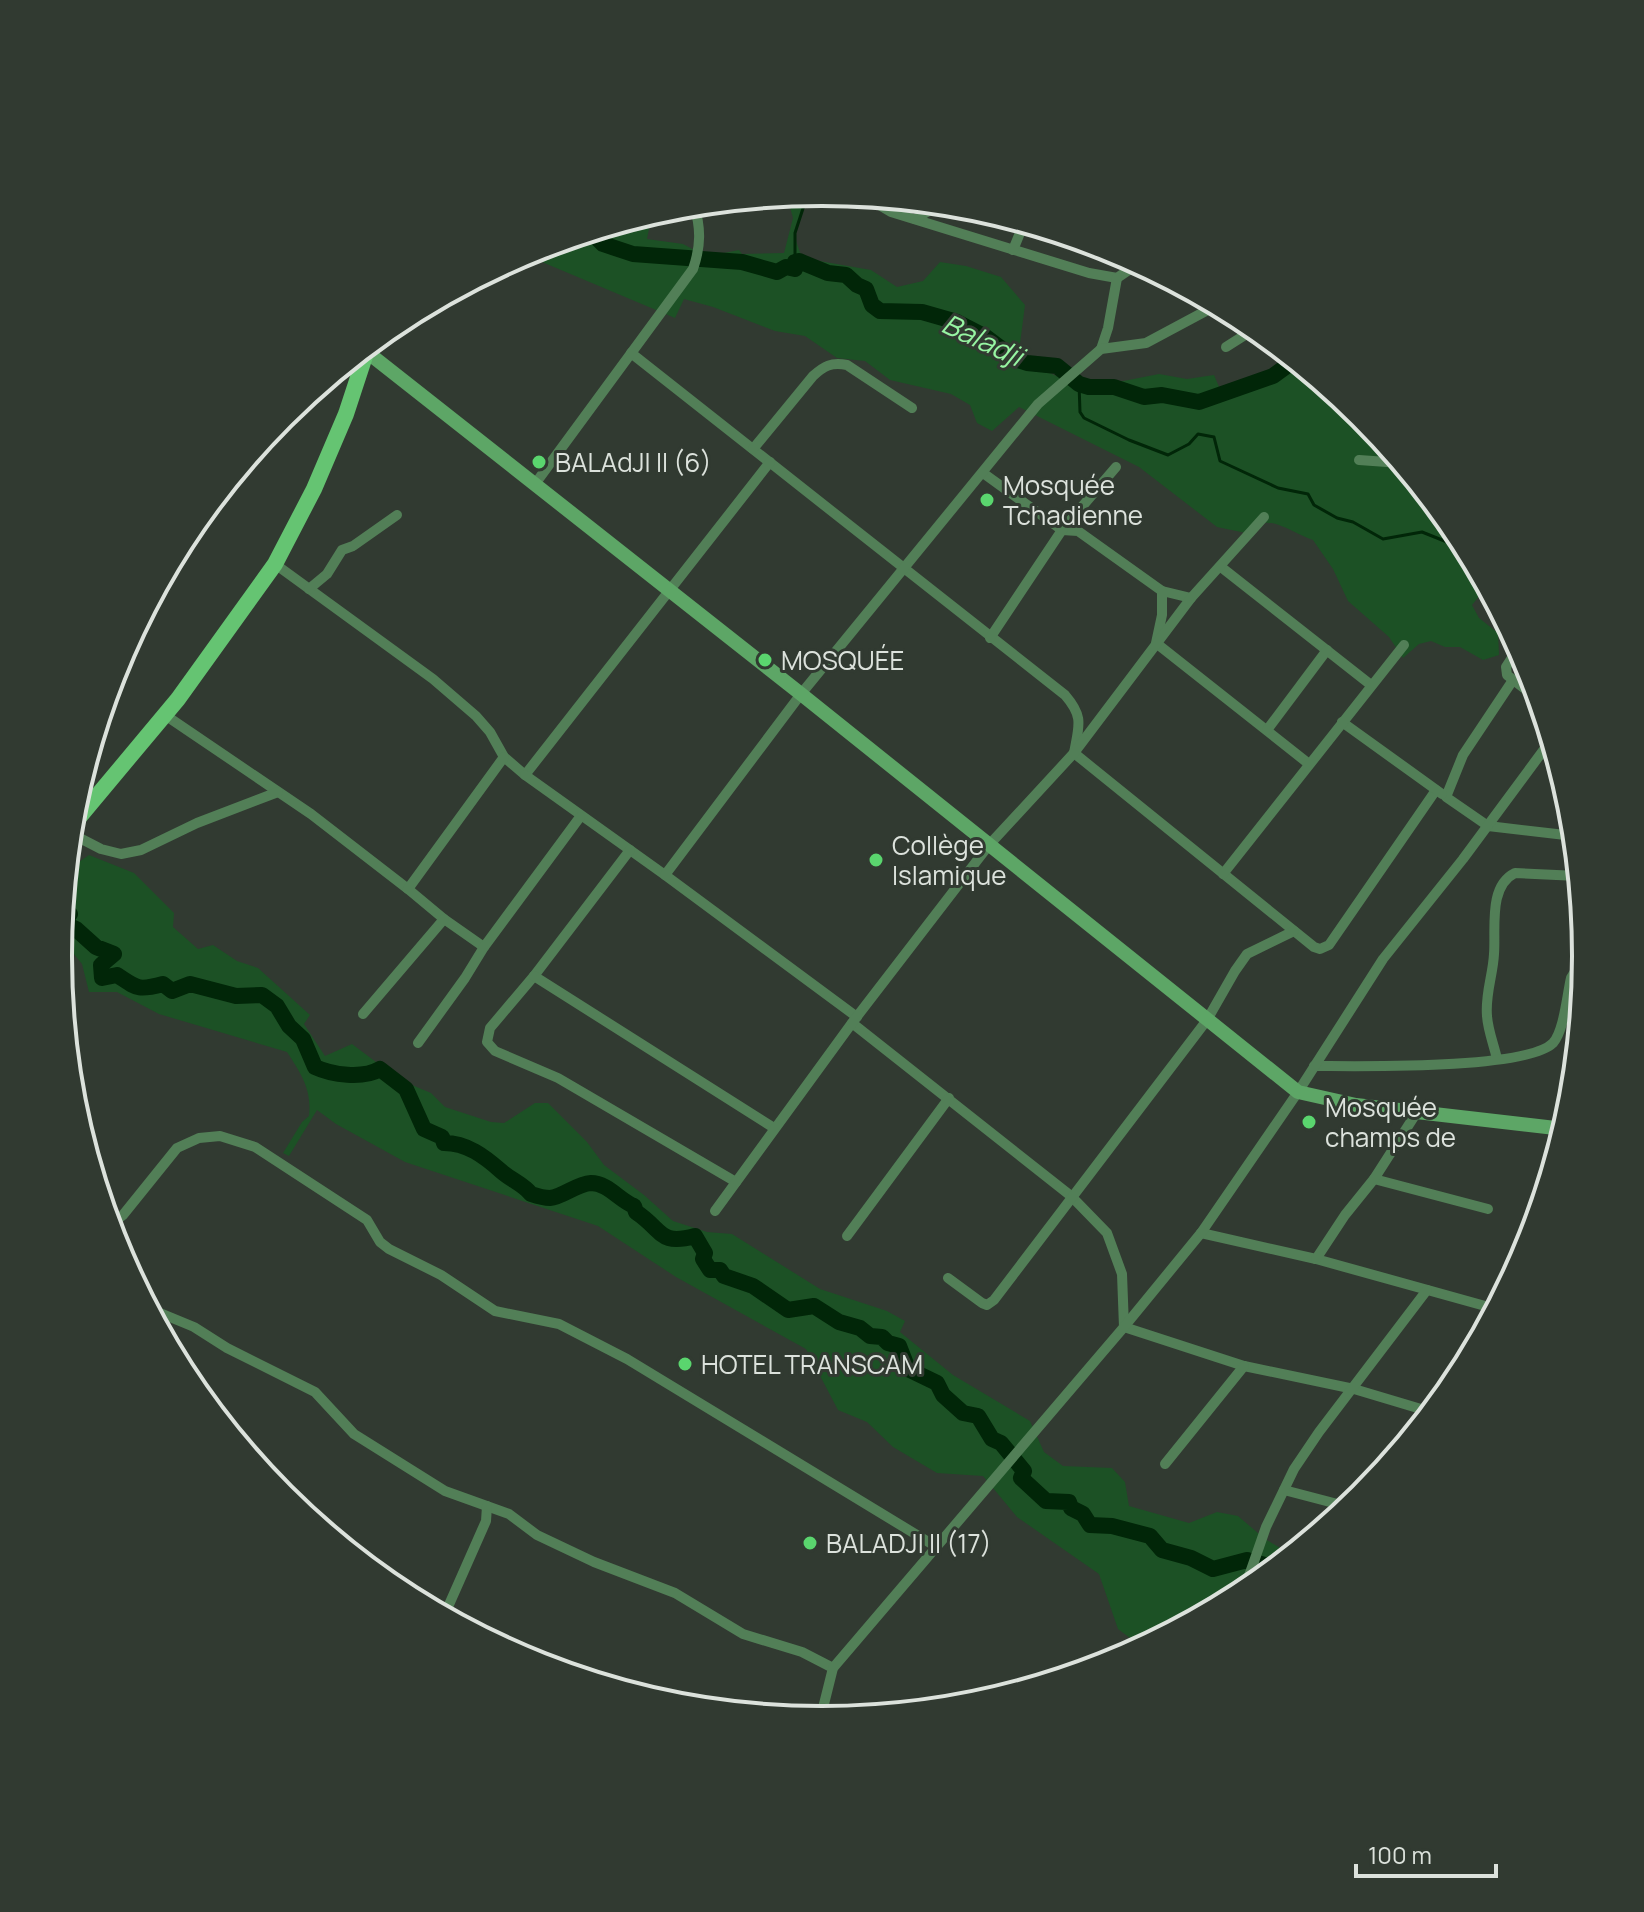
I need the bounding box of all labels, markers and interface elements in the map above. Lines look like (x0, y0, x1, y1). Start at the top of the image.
water label: Baladji (936, 304, 1033, 376)
place label: BALAdJI II (6) (555, 444, 712, 480)
marker: BALAdJI II (6) (530, 453, 548, 471)
place label: Mosquée Tchadienne (1003, 467, 1143, 533)
marker: Mosquée Tchadienne (978, 491, 996, 509)
place label: MOSQUÉE (781, 642, 904, 678)
marker: MOSQUÉE (756, 651, 774, 669)
place label: Collège Islamique (892, 827, 1006, 893)
marker: Collège Islamique (867, 851, 885, 869)
place label: Mosquée champs de (1325, 1089, 1456, 1155)
marker: Mosquée champs de (1300, 1113, 1318, 1131)
place label: HOTEL TRANSCAM (701, 1346, 923, 1382)
marker: HOTEL TRANSCAM (676, 1355, 694, 1373)
place label: BALADJI II (17) (826, 1525, 992, 1561)
marker: BALADJI II (17) (801, 1534, 819, 1552)
scale bar (1356, 1828, 1496, 1878)
text: 100 m (1368, 1838, 1432, 1871)

